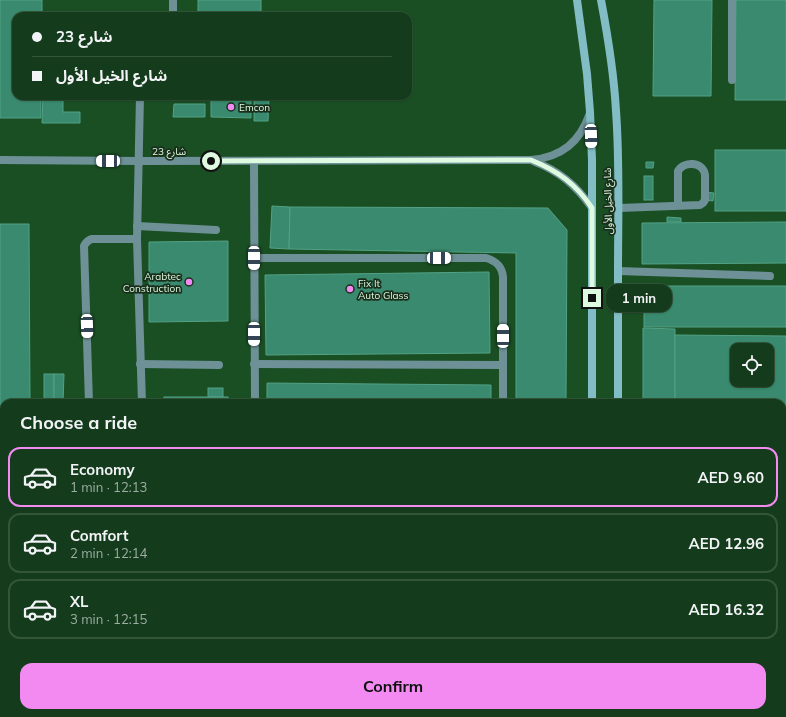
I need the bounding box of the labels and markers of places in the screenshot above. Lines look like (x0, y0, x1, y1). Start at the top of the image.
place label: Emcon (239, 101, 270, 114)
marker: Emcon (226, 102, 236, 112)
place label: Arabtec Construction (123, 270, 181, 295)
marker: Arabtec Construction (184, 277, 194, 287)
place label: Fix It Auto Glass (358, 277, 409, 302)
marker: Fix It Auto Glass (345, 284, 355, 294)

